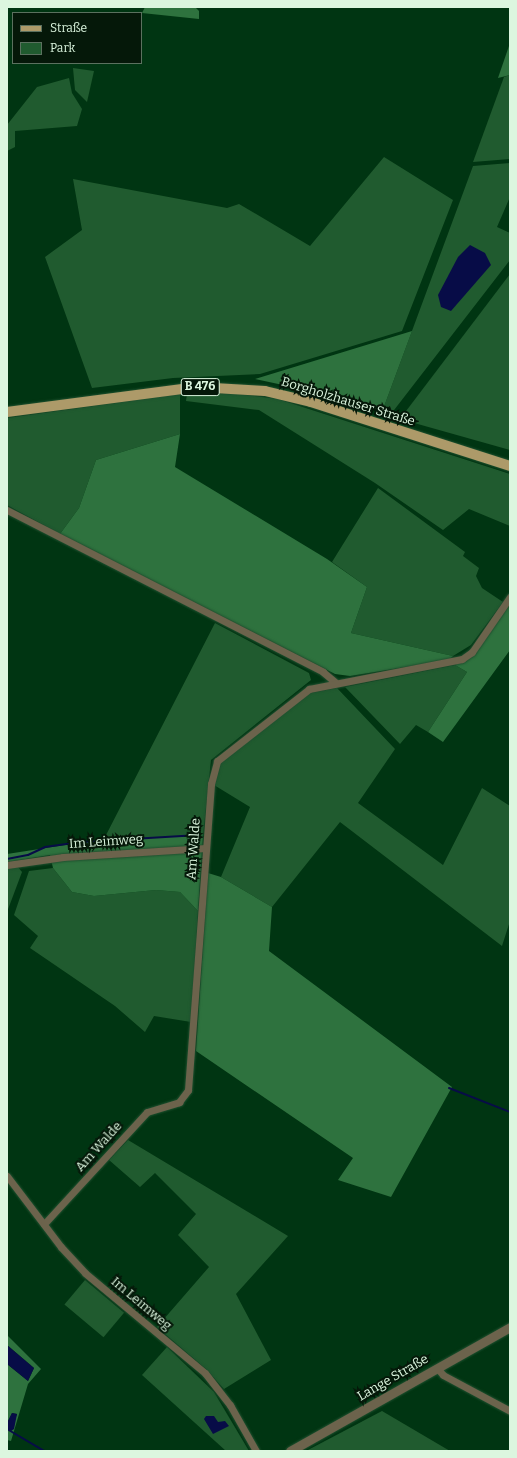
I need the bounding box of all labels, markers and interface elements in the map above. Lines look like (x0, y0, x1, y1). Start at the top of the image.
legend (12, 12, 142, 64)
text: Straße (50, 21, 87, 35)
text: Park (50, 41, 75, 55)
street label: Borgholzhauser Straße (279, 374, 417, 430)
road number: B 476 (180, 377, 220, 397)
street label: Am Walde (184, 818, 204, 880)
street label: Im Leimweg (68, 832, 144, 852)
street label: Am Walde (73, 1119, 125, 1175)
street label: Im Leimweg (108, 1274, 174, 1334)
street label: Lange Straße (355, 1351, 431, 1405)

